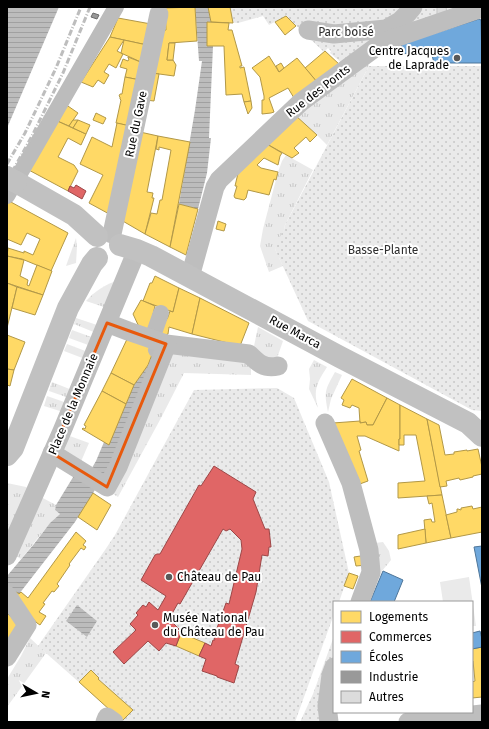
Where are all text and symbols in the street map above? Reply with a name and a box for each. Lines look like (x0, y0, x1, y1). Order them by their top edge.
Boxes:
park label: Parc boisé (318, 25, 374, 39)
place label: Centre Jacques de Laprade (369, 44, 449, 72)
marker: Centre Jacques de Laprade (452, 53, 462, 63)
street label: Rue des Ponts (283, 62, 353, 120)
street label: Rue du Gave (122, 89, 150, 159)
park label: Basse-Plante (348, 243, 418, 257)
street label: Rue Marca (267, 313, 323, 351)
street label: Place de la Monnaie (45, 351, 101, 457)
place label: Château de Pau (177, 570, 261, 584)
marker: Château de Pau (164, 572, 174, 582)
legend (333, 601, 473, 713)
text: Logements (369, 610, 428, 624)
place label: Musée National du Château de Pau (163, 611, 265, 639)
marker: Musée National du Château de Pau (150, 620, 160, 630)
text: Commerces (369, 630, 432, 644)
text: Écoles (369, 649, 404, 664)
text: Industrie (369, 670, 418, 684)
north arrow (16, 673, 56, 713)
text: N (38, 690, 52, 699)
text: Autres (369, 690, 404, 704)

